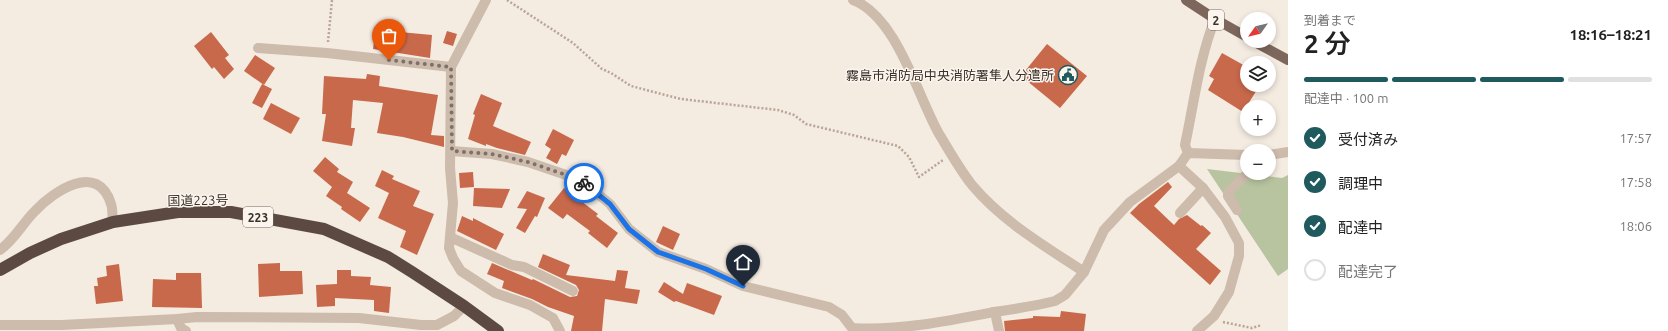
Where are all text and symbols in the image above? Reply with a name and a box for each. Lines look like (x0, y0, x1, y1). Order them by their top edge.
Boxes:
road number: 2 (1208, 10, 1224, 30)
north arrow (1240, 12, 1276, 48)
map controls (1240, 12, 1276, 180)
text: 到着まで (1304, 13, 1356, 27)
pin (372, 19, 406, 60)
icon: bag (378, 25, 400, 47)
text: 18:16–18:21 (1569, 26, 1652, 43)
text: 2 分 (1304, 29, 1351, 58)
button: layers (1240, 56, 1276, 92)
public building icon: 霧島市消防局中央消防署隼人分遣所 (1057, 64, 1079, 86)
place label: 霧島市消防局中央消防署隼人分遣所 (846, 68, 1054, 82)
text: 配達中 · 100 m (1304, 91, 1388, 105)
button: + (1240, 100, 1276, 136)
icon: check (1304, 127, 1326, 149)
text: 受付済み (1338, 131, 1398, 148)
text: 17:57 (1619, 131, 1652, 145)
button: − (1240, 144, 1276, 180)
courier (564, 163, 604, 203)
icon: check (1304, 171, 1326, 193)
icon: bike (573, 172, 595, 194)
text: 調理中 (1338, 175, 1383, 192)
text: 17:58 (1619, 175, 1652, 189)
street label: 国道223号 (167, 192, 229, 208)
road number: 223 (243, 207, 273, 227)
icon: check (1304, 215, 1326, 237)
text: 配達中 (1338, 219, 1383, 236)
text: 18:06 (1619, 219, 1652, 233)
pin (726, 245, 760, 286)
icon: home (732, 251, 754, 273)
text: 配達完了 (1338, 263, 1398, 280)

